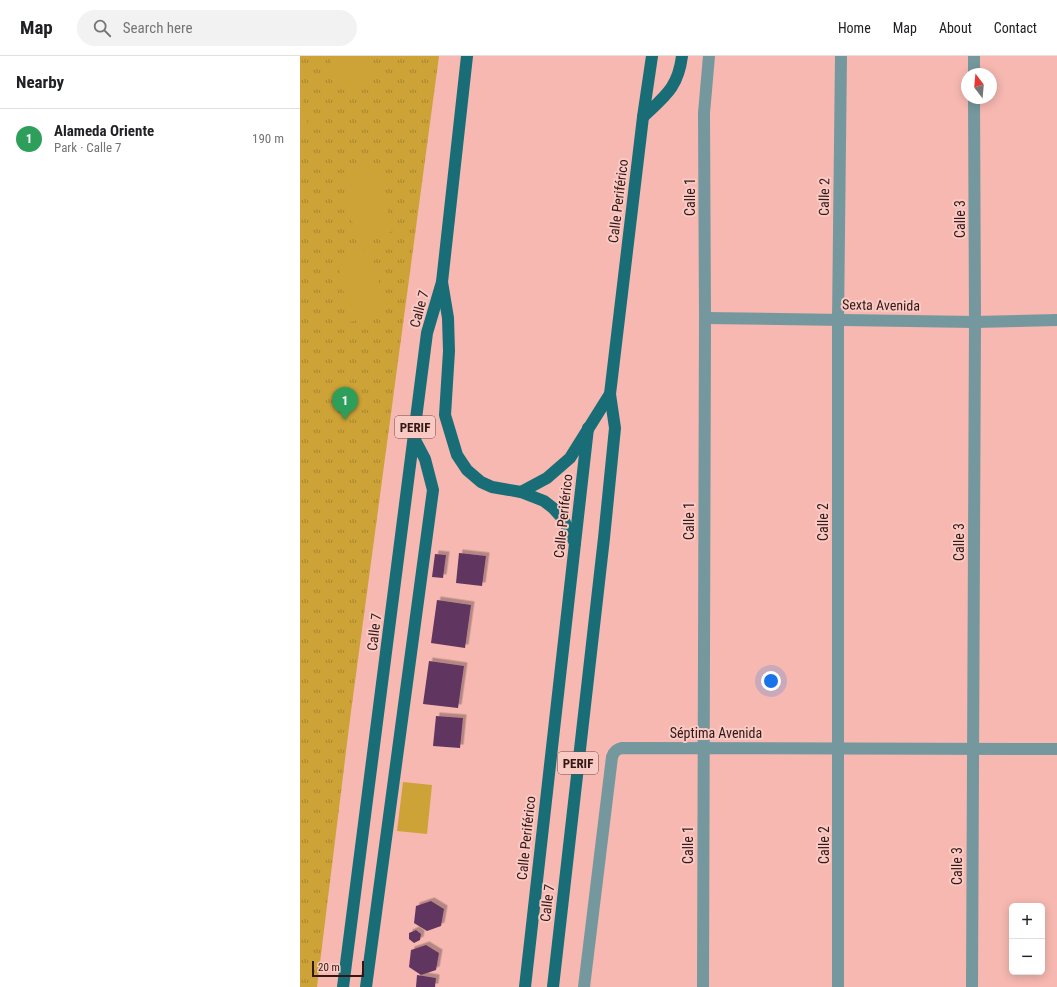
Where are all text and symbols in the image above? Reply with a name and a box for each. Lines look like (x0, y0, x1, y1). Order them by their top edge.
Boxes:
search box (77, 10, 357, 46)
text: Map (20, 16, 53, 39)
icon: search (91, 17, 113, 39)
text: Search here (123, 19, 193, 37)
text: Home (838, 20, 871, 36)
text: Map (893, 20, 917, 36)
text: About (939, 20, 972, 36)
text: Contact (994, 20, 1037, 36)
north arrow (961, 68, 997, 104)
text: Nearby (16, 72, 64, 92)
text: Alameda Oriente (54, 122, 154, 140)
text: 1 (26, 131, 32, 146)
text: 190 m (252, 131, 284, 146)
text: Park · Calle 7 (54, 140, 121, 155)
street label: Calle Periférico (605, 158, 631, 244)
street label: Calle 1 (682, 178, 698, 216)
street label: Calle 2 (816, 178, 832, 216)
street label: Calle 3 (952, 200, 968, 238)
street label: Calle 7 (406, 289, 432, 329)
street label: Sexta Avenida (842, 296, 920, 314)
pin: 1 (332, 387, 358, 420)
road number: PERIF (395, 416, 435, 438)
street label: Calle Periférico (551, 473, 575, 559)
street label: Calle 1 (681, 502, 697, 540)
street label: Calle 2 (815, 503, 831, 541)
street label: Calle 3 (951, 523, 967, 561)
street label: Calle 7 (364, 612, 384, 652)
your location (761, 671, 781, 691)
street label: Séptima Avenida (670, 725, 762, 741)
road number: PERIF (558, 752, 598, 774)
street label: Calle Periférico (514, 795, 538, 881)
street label: Calle 1 (680, 826, 696, 864)
street label: Calle 2 (816, 826, 832, 864)
street label: Calle 3 (949, 847, 965, 885)
street label: Calle 7 (537, 883, 557, 923)
map controls (1009, 903, 1045, 975)
button: + (1009, 903, 1045, 939)
button: − (1009, 939, 1045, 975)
scale bar (312, 959, 364, 978)
text: 20 m (318, 961, 340, 974)

